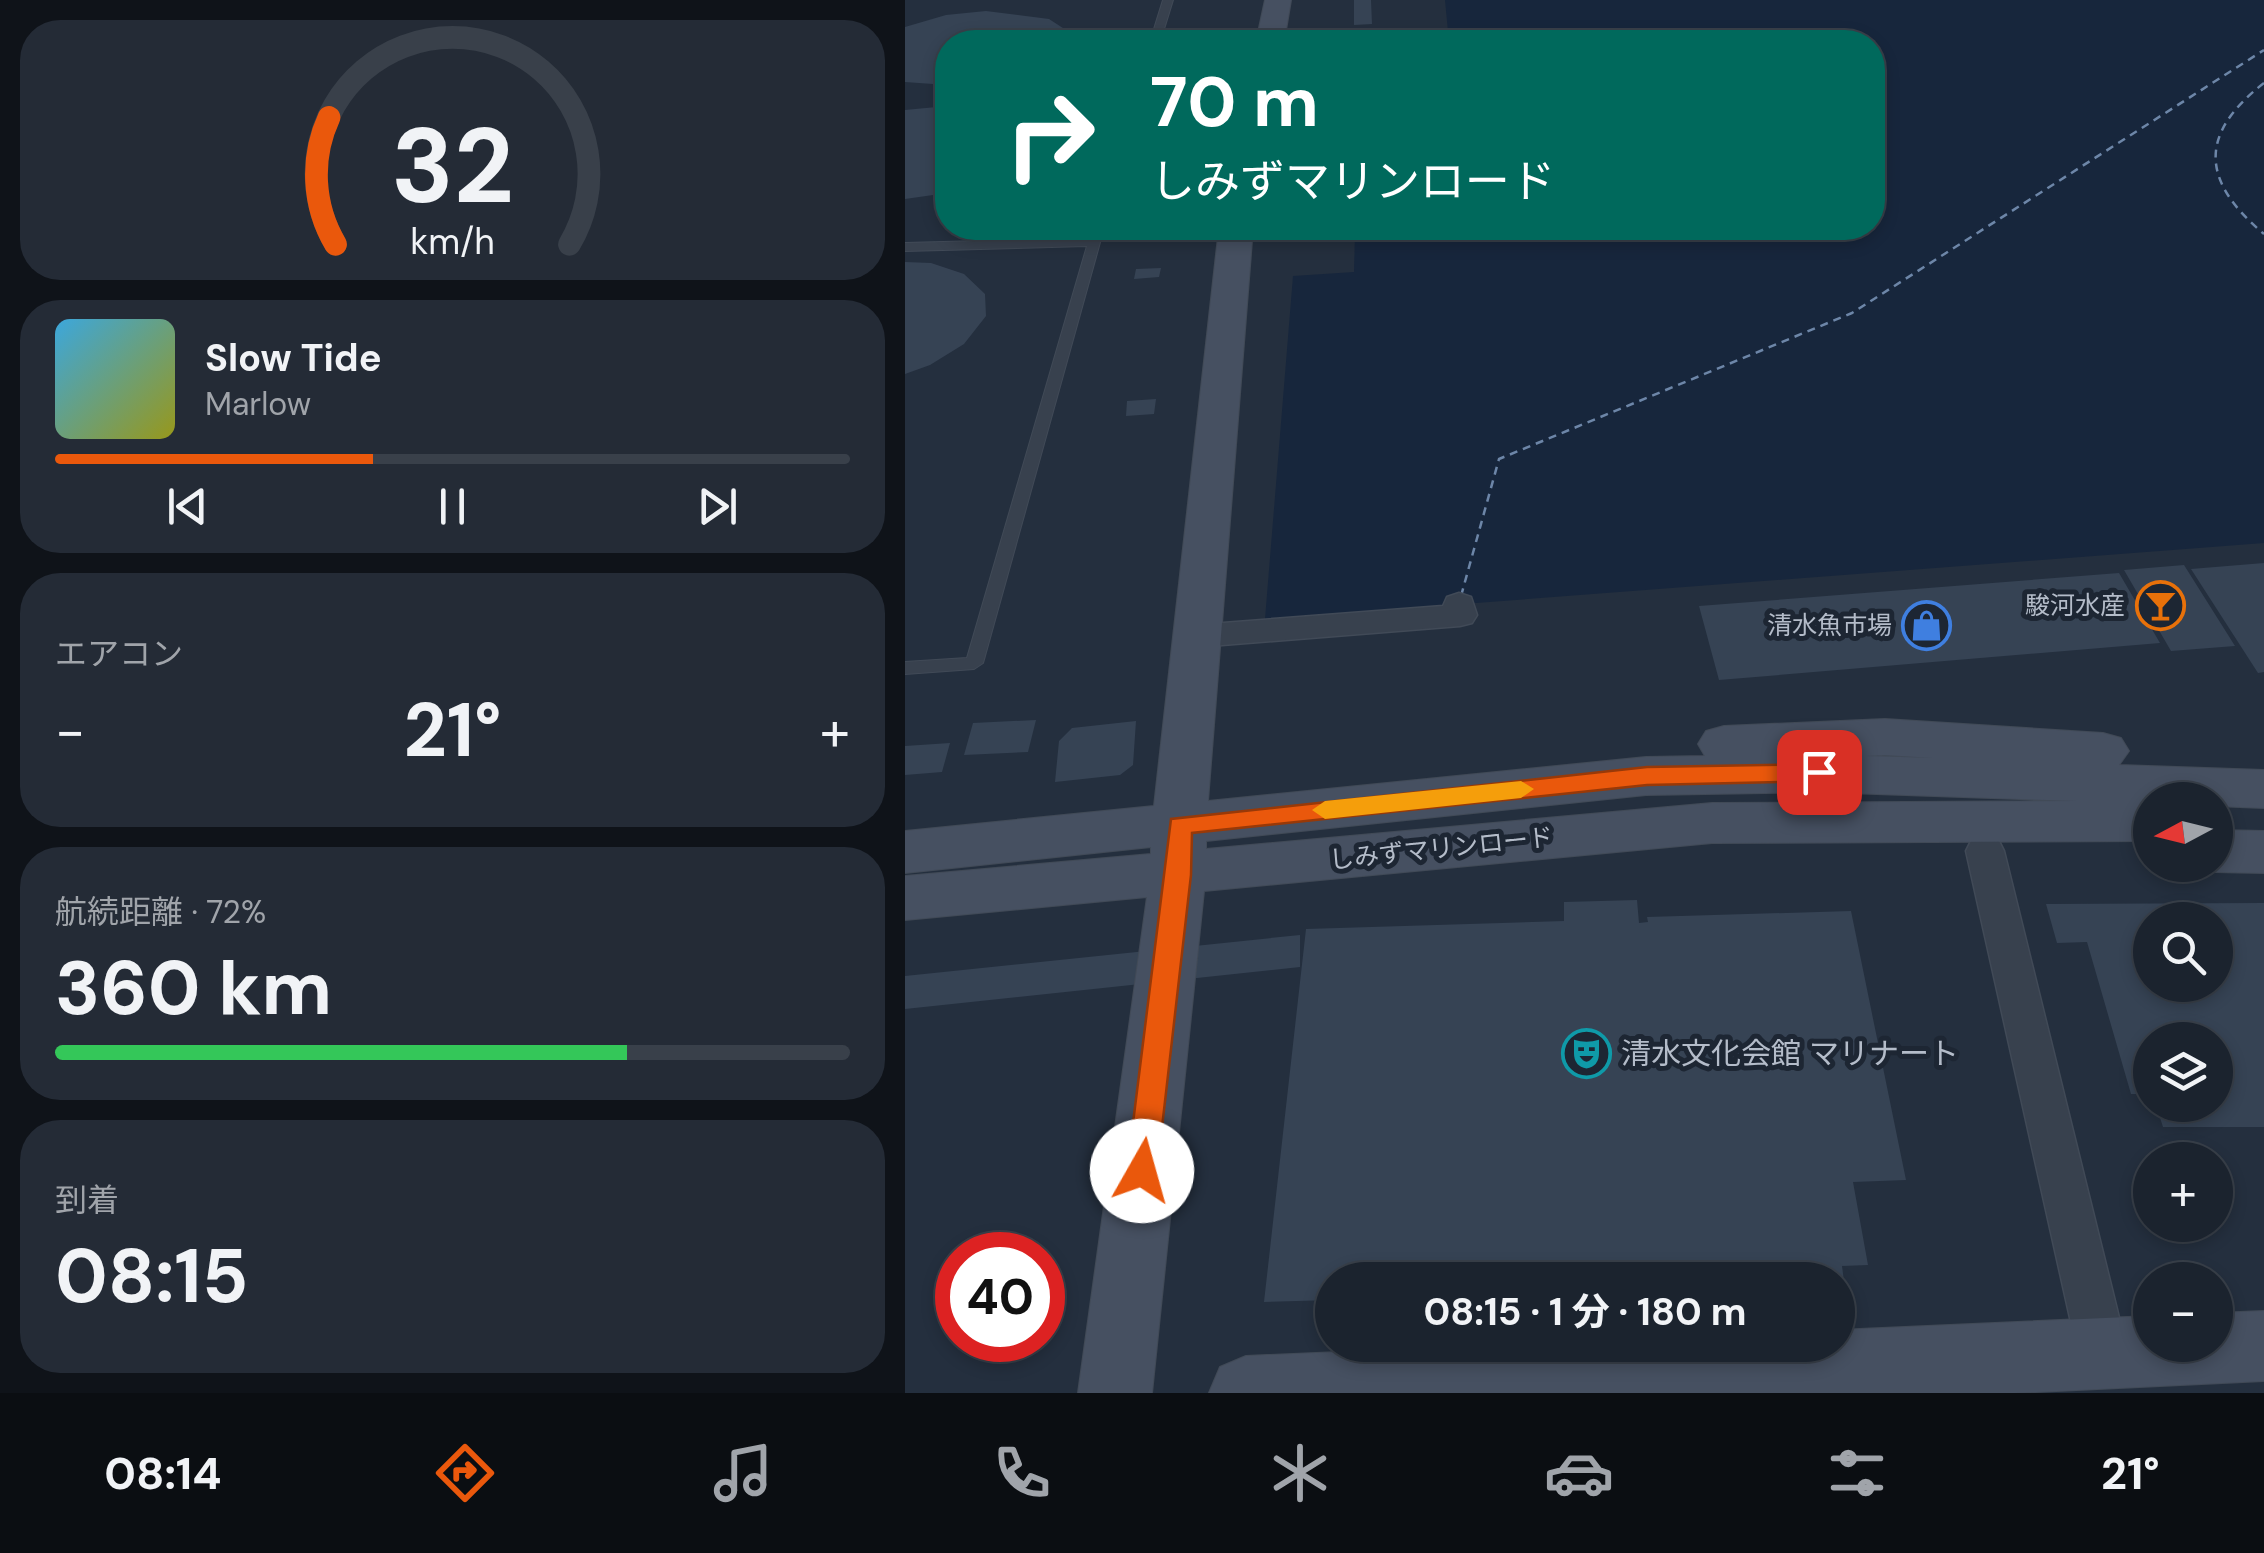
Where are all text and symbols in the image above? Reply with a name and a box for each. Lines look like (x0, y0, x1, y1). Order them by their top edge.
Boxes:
text: 70 m (1150, 57, 1319, 148)
icon: right (985, 70, 1115, 200)
text: 32 (391, 99, 514, 234)
text: しみずマリンロード (1150, 152, 1555, 211)
text: km/h (410, 219, 495, 265)
text: Slow Tide (205, 333, 382, 383)
text: Marlow (205, 383, 311, 425)
icon: previous (160, 479, 215, 534)
icon: pause (425, 479, 480, 534)
icon: next (690, 479, 745, 534)
bar icon: 駿河水産 (2134, 579, 2186, 631)
place label: 駿河水産 (2025, 589, 2125, 622)
shop icon: 清水魚市場 (1901, 599, 1953, 651)
place label: 清水魚市場 (1767, 609, 1892, 642)
text: エアコン (55, 633, 183, 675)
text: 21° (404, 682, 501, 779)
text: − (55, 695, 85, 767)
text: + (820, 695, 850, 767)
pin (1777, 730, 1862, 815)
icon: arrive (1792, 745, 1847, 800)
north arrow (2133, 782, 2233, 882)
map controls (2133, 782, 2233, 1362)
street label: しみずマリンロード (1327, 820, 1555, 877)
text: 航続距離 · 72% (55, 891, 266, 933)
button: search (2133, 902, 2233, 1002)
text: 360 km (55, 940, 332, 1037)
button: layers (2133, 1022, 2233, 1122)
theatre icon: 清水文化会館 マリナート (1560, 1028, 1612, 1080)
place label: 清水文化会館 マリナート (1621, 1034, 1959, 1073)
position arrow (1090, 1119, 1194, 1223)
button: + (2133, 1142, 2233, 1242)
text: 到着 (55, 1179, 119, 1221)
text: 08:15 (55, 1228, 248, 1325)
speed limit sign: 40 (935, 1232, 1065, 1362)
button: − (2133, 1262, 2233, 1362)
text: 08:15 · 1 分 · 180 m (1424, 1287, 1746, 1337)
icon: directions (430, 1438, 500, 1508)
icon: music (708, 1438, 778, 1508)
icon: phone (987, 1438, 1057, 1508)
icon: climate (1265, 1438, 1335, 1508)
icon: car (1544, 1438, 1614, 1508)
icon: filters (1822, 1438, 1892, 1508)
text: 08:14 (104, 1444, 221, 1503)
text: 21° (2101, 1444, 2160, 1503)

